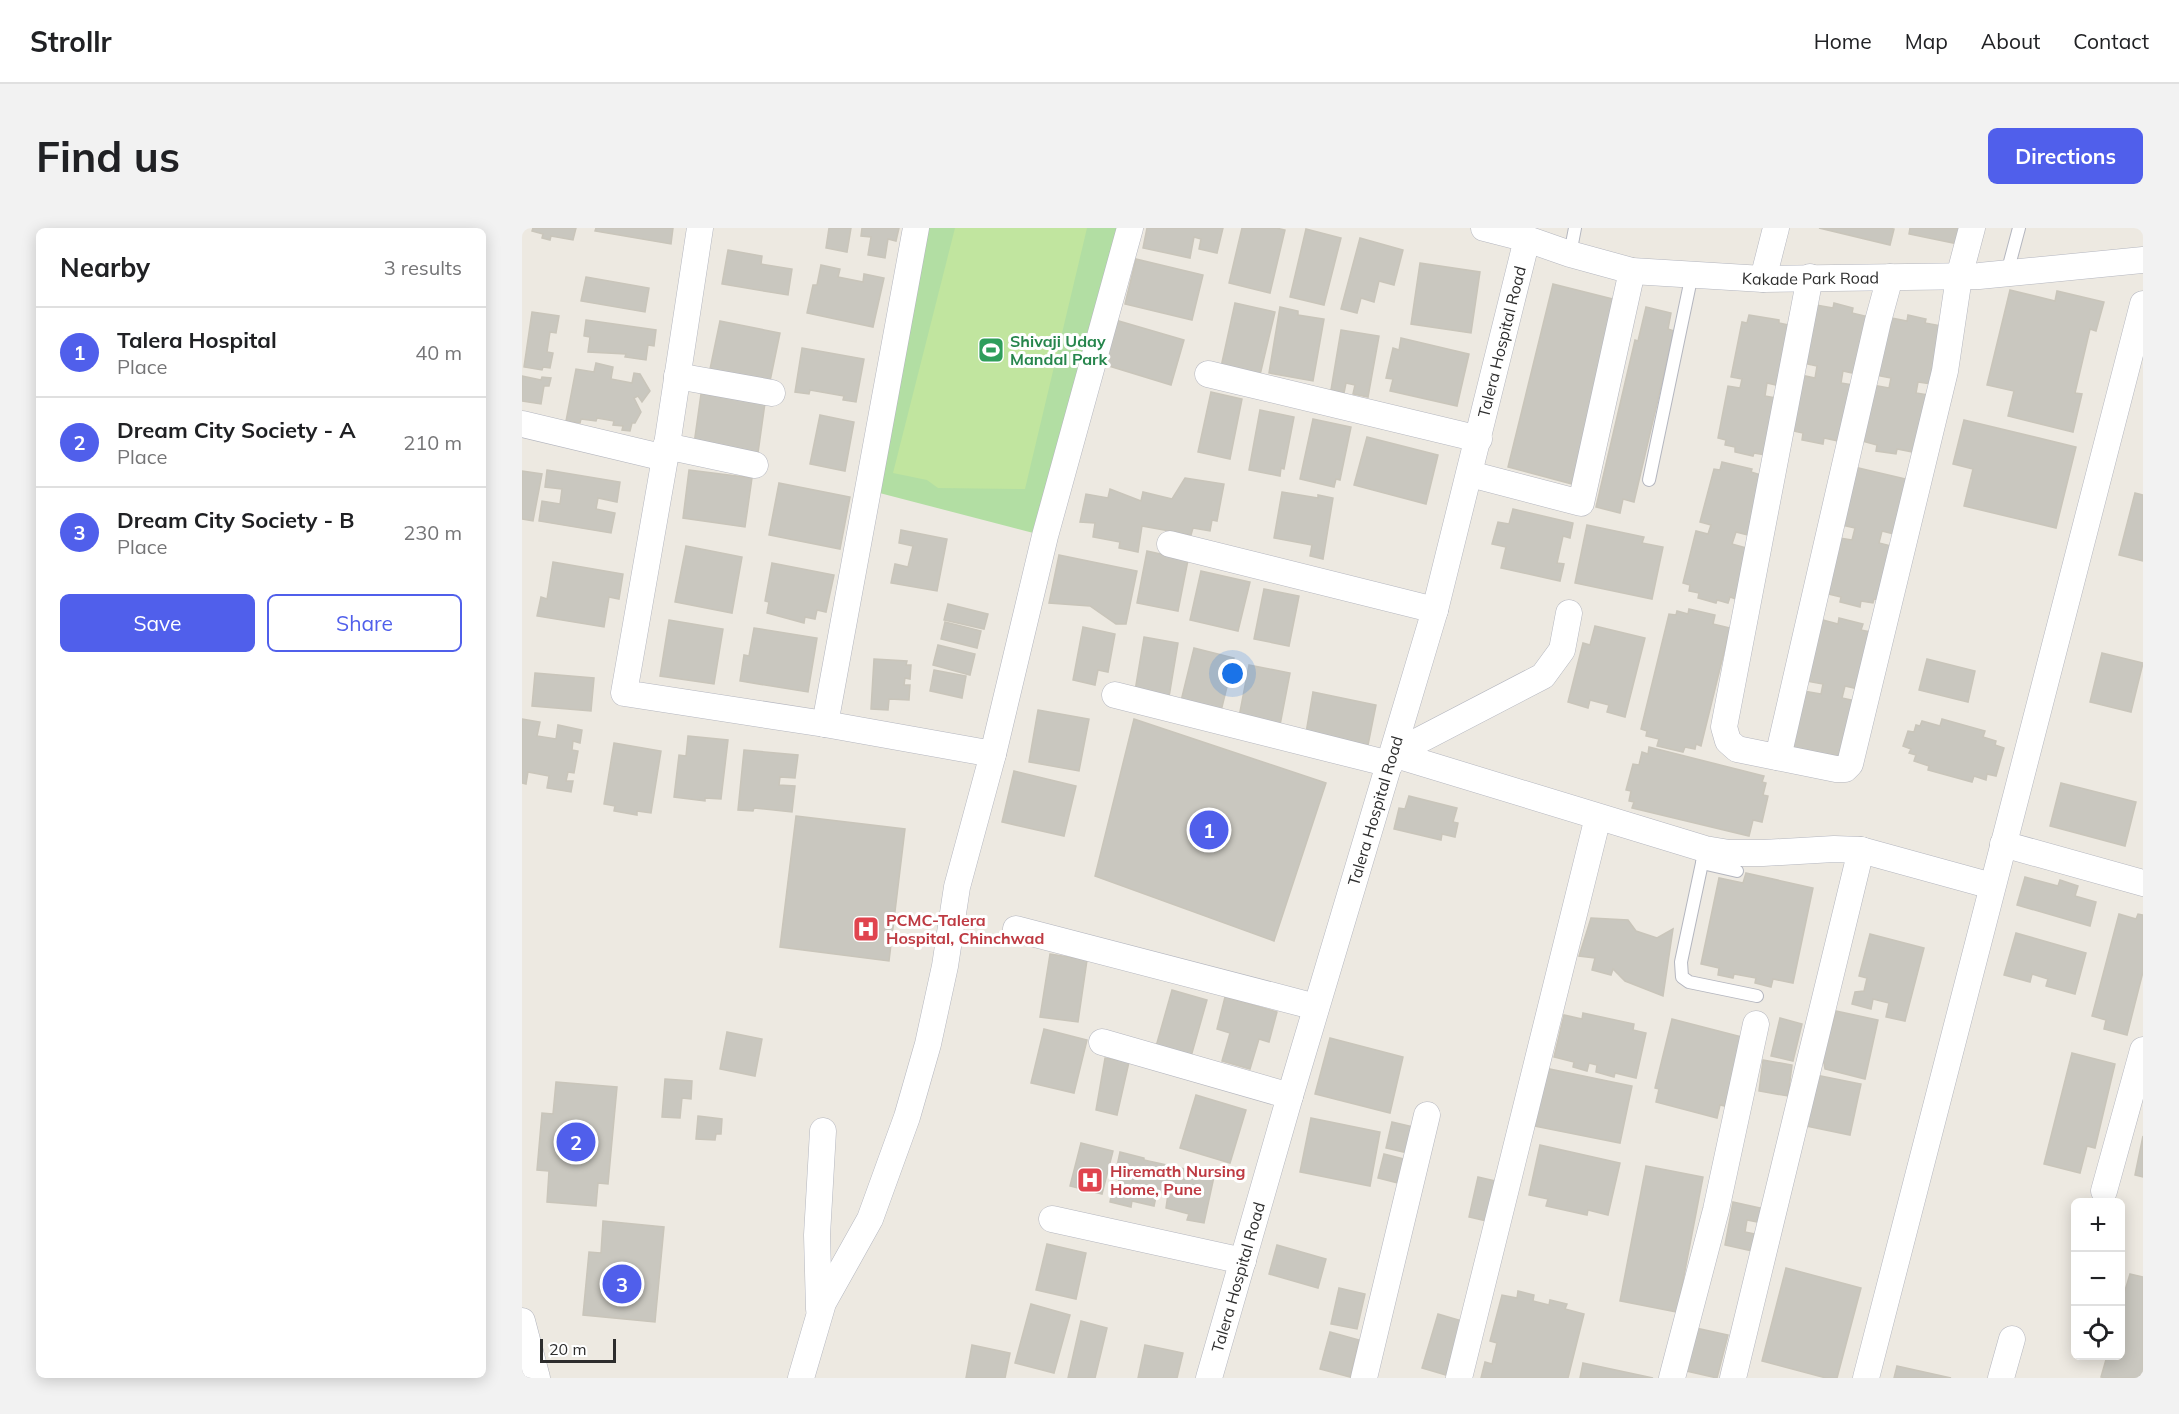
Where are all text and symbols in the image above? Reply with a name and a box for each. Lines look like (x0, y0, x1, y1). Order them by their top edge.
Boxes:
text: Strollr (30, 24, 112, 59)
text: Home (1814, 28, 1872, 54)
text: Map (1905, 28, 1948, 54)
text: About (1981, 28, 2040, 54)
text: Contact (2073, 28, 2149, 54)
button: Directions (1988, 128, 2143, 184)
text: Find us (36, 130, 180, 183)
text: Nearby (60, 251, 150, 284)
text: 3 results (384, 255, 462, 280)
street label: Talera Hospital Road (1473, 264, 1530, 420)
street label: Kakade Park Road (1741, 267, 1879, 289)
text: Talera Hospital (117, 326, 277, 354)
place label: Shivaji Uday Mandal Park (1010, 331, 1108, 369)
sports icon: Shivaji Uday Mandal Park (976, 335, 1006, 365)
text: 1 (74, 340, 86, 365)
text: 40 m (415, 340, 462, 365)
text: Place (117, 354, 167, 379)
text: Dream City Society - A (117, 416, 356, 444)
text: 2 (74, 430, 86, 455)
text: 210 m (403, 430, 462, 455)
text: Place (117, 444, 167, 469)
text: Dream City Society - B (117, 506, 354, 534)
text: 3 (74, 520, 86, 545)
text: 230 m (403, 520, 462, 545)
text: Place (117, 534, 167, 559)
button: Save (60, 594, 255, 652)
button: Share (267, 594, 462, 652)
your location (1218, 659, 1247, 688)
street label: Talera Hospital Road (1343, 734, 1407, 888)
pin: 1 (1190, 808, 1228, 852)
place label: PCMC-Talera Hospital, Chinchwad (886, 910, 1044, 948)
hospital icon: PCMC-Talera Hospital, Chinchwad (851, 914, 881, 944)
pin: 2 (556, 1120, 596, 1164)
place label: Hiremath Nursing Home, Pune (1110, 1161, 1246, 1199)
hospital icon: Hiremath Nursing Home, Pune (1075, 1165, 1105, 1195)
map controls (2071, 1198, 2125, 1360)
button: + (2071, 1198, 2125, 1252)
street label: Talera Hospital Road (1207, 1200, 1269, 1355)
button: − (2071, 1252, 2125, 1306)
pin: 3 (602, 1262, 642, 1306)
button: locate (2071, 1306, 2125, 1360)
scale bar (540, 1336, 616, 1364)
text: 20 m (549, 1339, 586, 1359)

